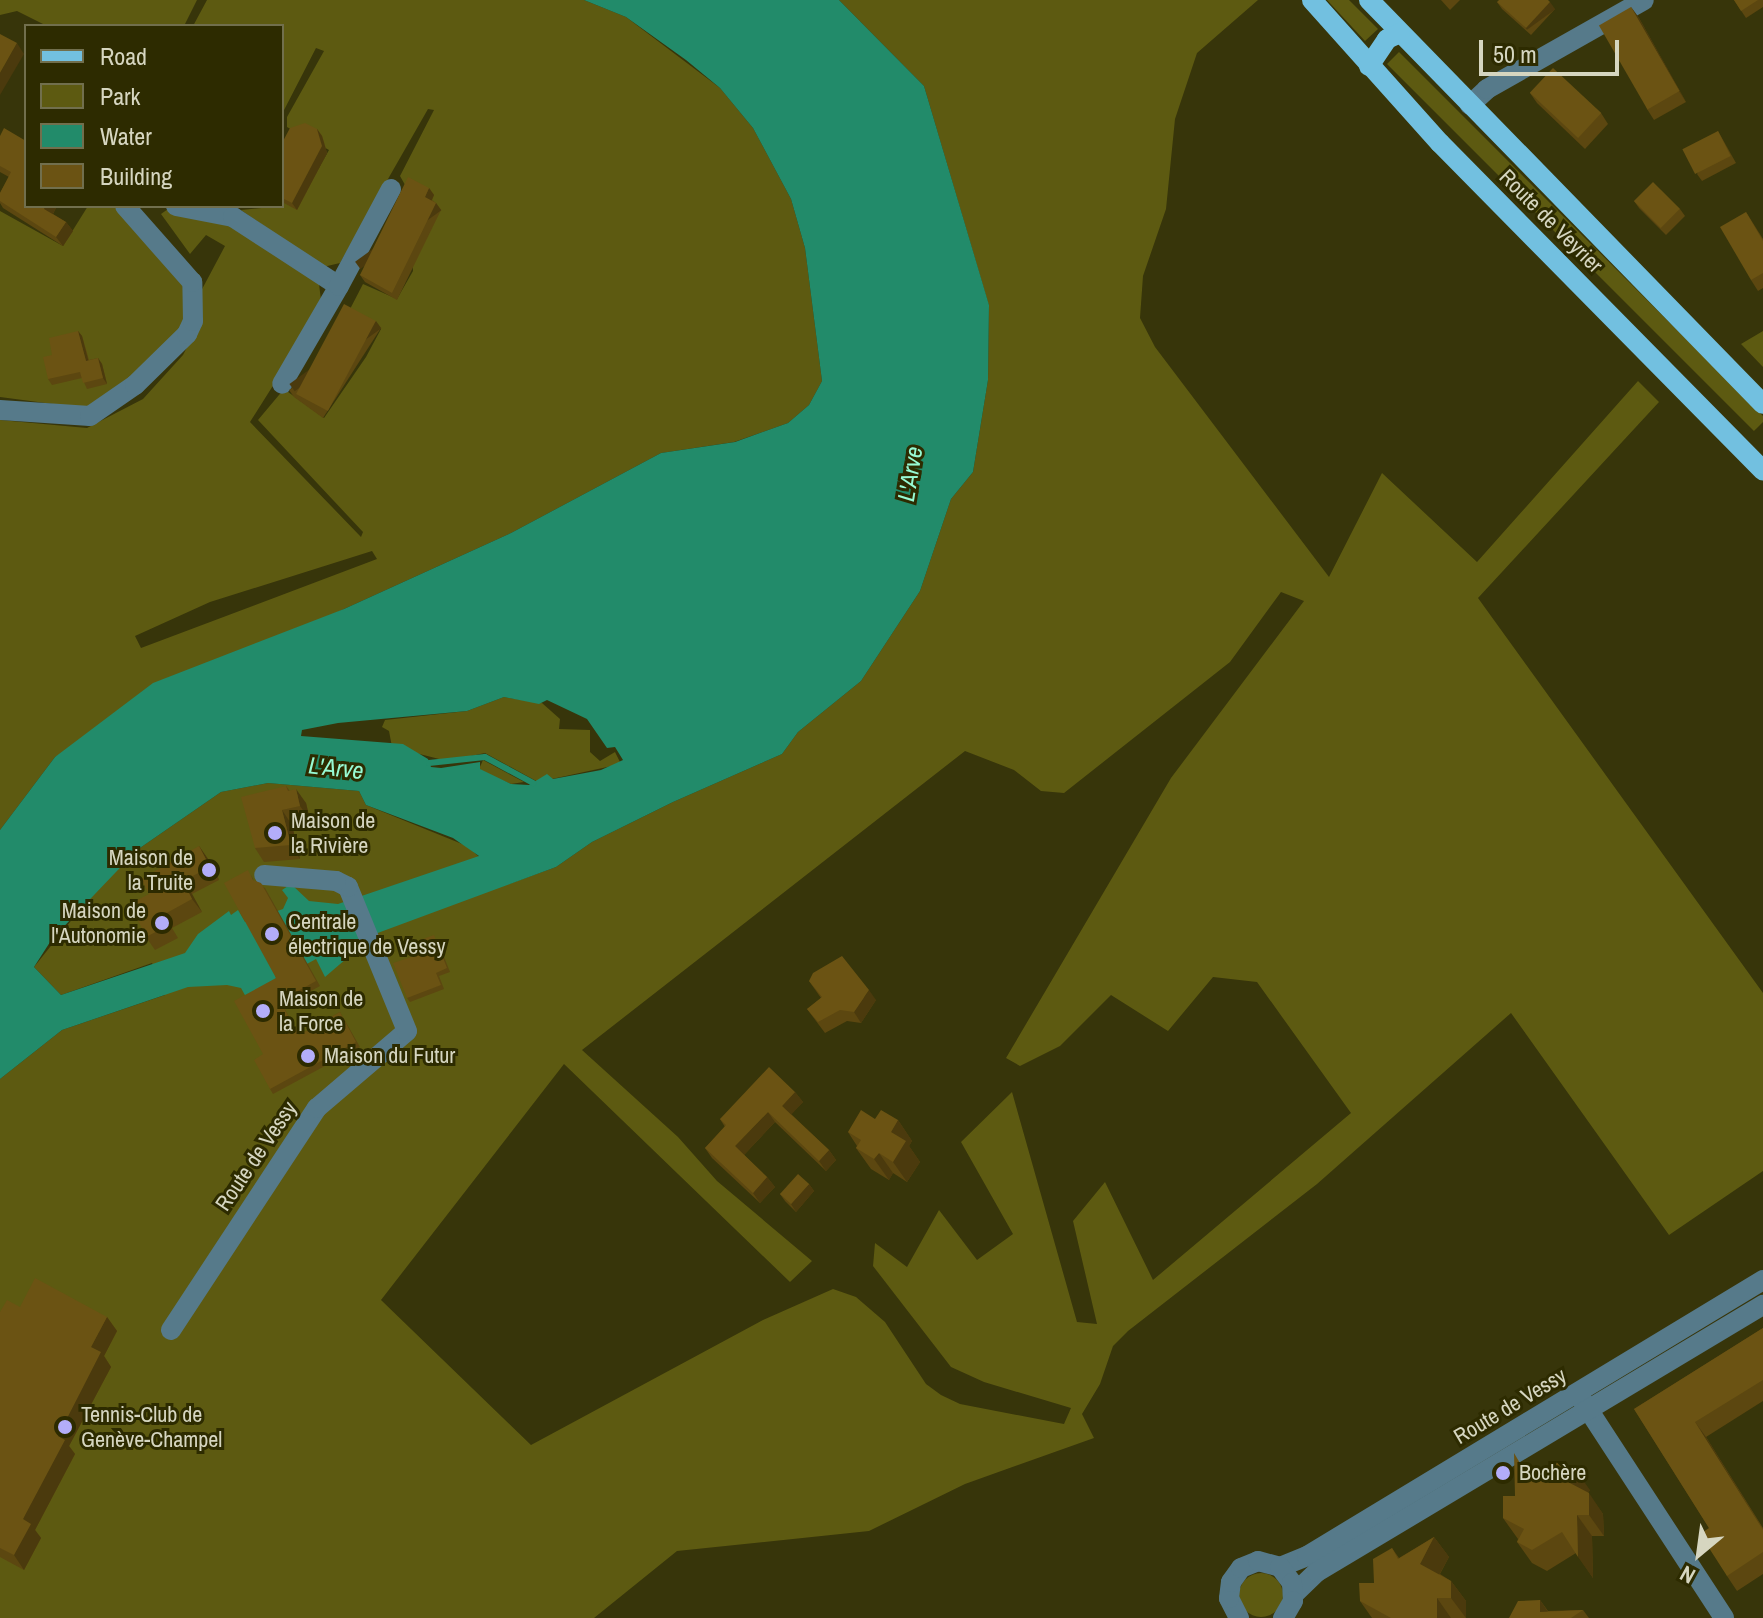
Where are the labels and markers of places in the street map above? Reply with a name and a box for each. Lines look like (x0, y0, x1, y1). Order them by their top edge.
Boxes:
place label: Maison de la Rivière (291, 807, 375, 858)
marker: Maison de la Rivière (266, 824, 284, 842)
place label: Maison de la Truite (109, 844, 193, 896)
marker: Maison de la Truite (200, 861, 218, 879)
place label: Maison de l'Autonomie (51, 897, 146, 948)
place label: Centrale électrique de Vessy (288, 908, 445, 960)
marker: Maison de l'Autonomie (153, 914, 171, 932)
marker: Centrale électrique de Vessy (263, 925, 281, 943)
place label: Maison de la Force (279, 985, 363, 1036)
marker: Maison de la Force (254, 1002, 272, 1020)
place label: Maison du Futur (324, 1043, 455, 1069)
marker: Maison du Futur (299, 1047, 317, 1065)
place label: Tennis-Club de Genève-Champel (81, 1401, 222, 1452)
marker: Tennis-Club de Genève-Champel (56, 1418, 74, 1436)
place label: Bochère (1519, 1460, 1586, 1486)
marker: Bochère (1494, 1464, 1512, 1482)

